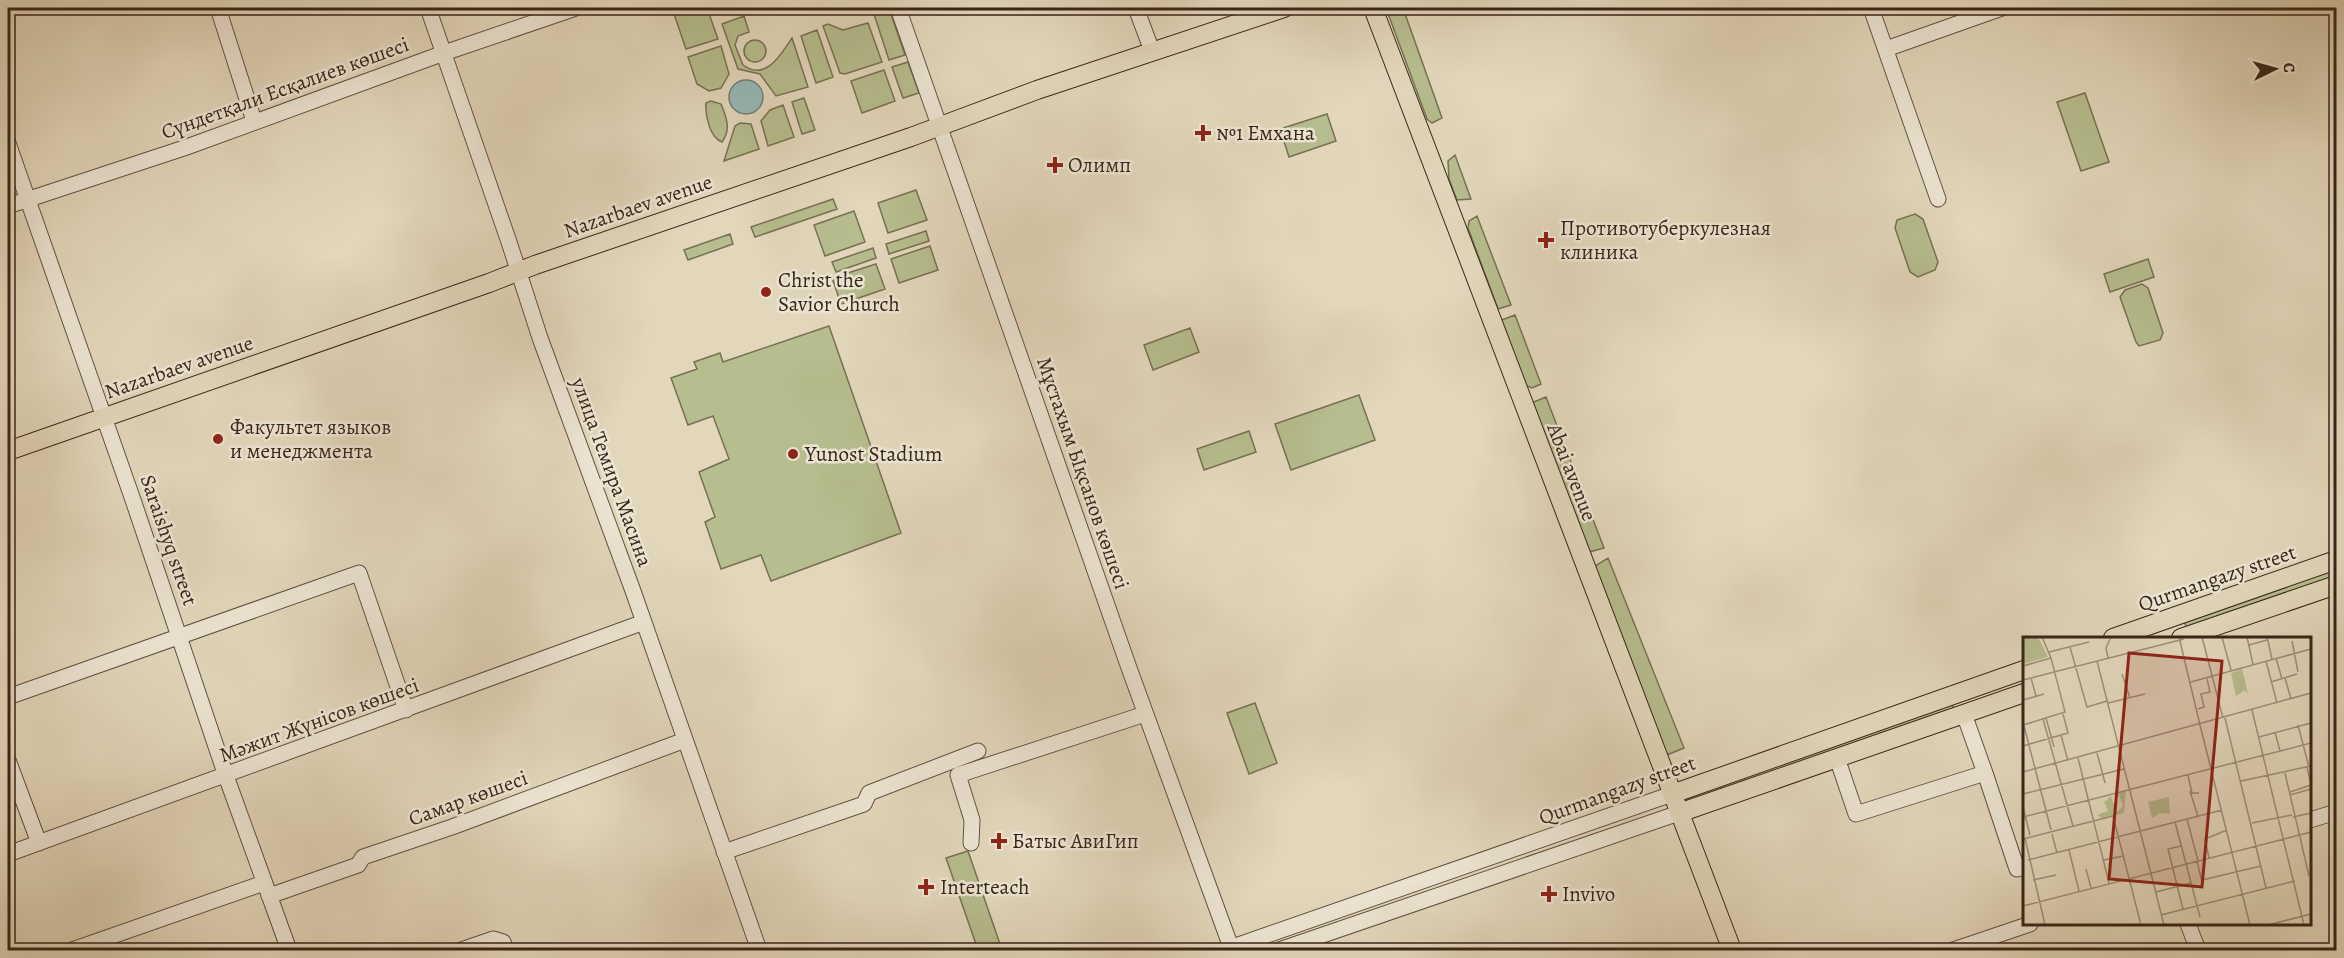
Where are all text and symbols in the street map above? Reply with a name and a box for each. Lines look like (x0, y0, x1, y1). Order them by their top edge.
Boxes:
street label: Сүндетқали Есқалиев көшесі (157, 30, 413, 146)
north arrow (2245, 39, 2305, 99)
text: С (2278, 62, 2300, 74)
place label: №1 Емхана (1216, 119, 1315, 147)
marker: №1 Емхана (1194, 124, 1212, 142)
place label: Олимп (1068, 151, 1131, 179)
marker: Олимп (1046, 156, 1064, 174)
street label: Nazarbaev avenue (560, 167, 716, 245)
place label: Противотуберкулезная клиника (1560, 214, 1771, 266)
marker: Противотуберкулезная клиника (1537, 231, 1555, 249)
place label: Christ the Savior Church (778, 266, 900, 318)
marker: Christ the Savior Church (759, 285, 773, 299)
street label: Nazarbaev avenue (101, 328, 257, 406)
street label: Мұстахым Ықсанов көшесі (1030, 353, 1136, 593)
street label: улица Темира Масина (564, 373, 659, 571)
place label: Факультет языков и менеджмента (230, 413, 391, 465)
street label: Abai avenue (1540, 418, 1603, 525)
marker: Факультет языков и менеджмента (211, 432, 225, 446)
place label: Yunost Stadium (804, 440, 942, 468)
marker: Yunost Stadium (786, 447, 800, 461)
street label: Saraishyq street (134, 471, 204, 609)
street label: Qurmangazy street (2134, 538, 2300, 618)
inset map (2023, 637, 2311, 925)
street label: Мәжит Жүнісов көшесі (215, 671, 423, 769)
street label: Qurmangazy street (1535, 749, 1699, 831)
street label: Самар көшесі (405, 763, 531, 832)
place label: Батыс АвиГип (1012, 827, 1139, 855)
marker: Батыс АвиГип (990, 832, 1008, 850)
place label: Interteach (940, 873, 1030, 901)
marker: Interteach (917, 878, 935, 896)
place label: Invivo (1562, 880, 1615, 908)
marker: Invivo (1540, 885, 1558, 903)

